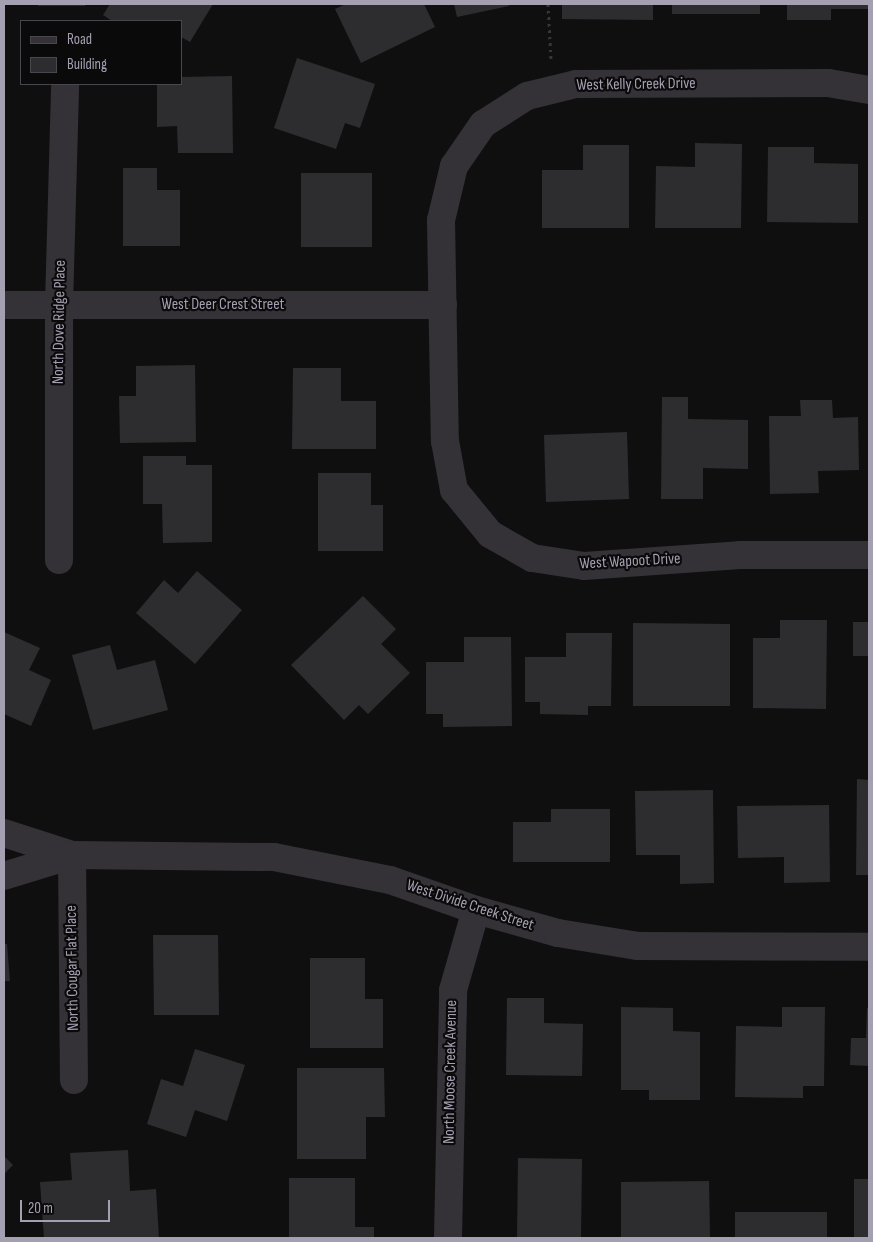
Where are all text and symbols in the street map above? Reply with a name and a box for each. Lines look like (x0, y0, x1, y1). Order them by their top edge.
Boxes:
legend (20, 20, 182, 85)
text: Road (67, 30, 92, 49)
text: Building (67, 55, 107, 74)
street label: West Kelly Creek Drive (576, 74, 696, 96)
street label: North Dove Ridge Place (49, 260, 71, 384)
street label: West Deer Crest Street (161, 295, 285, 315)
street label: West Wapoot Drive (579, 550, 681, 574)
street label: West Divide Creek Street (404, 876, 536, 936)
street label: North Cougar Flat Place (62, 905, 84, 1031)
street label: North Moose Creek Avenue (440, 1000, 462, 1144)
scale bar (22, 1190, 112, 1222)
text: 20 m (28, 1199, 53, 1218)

